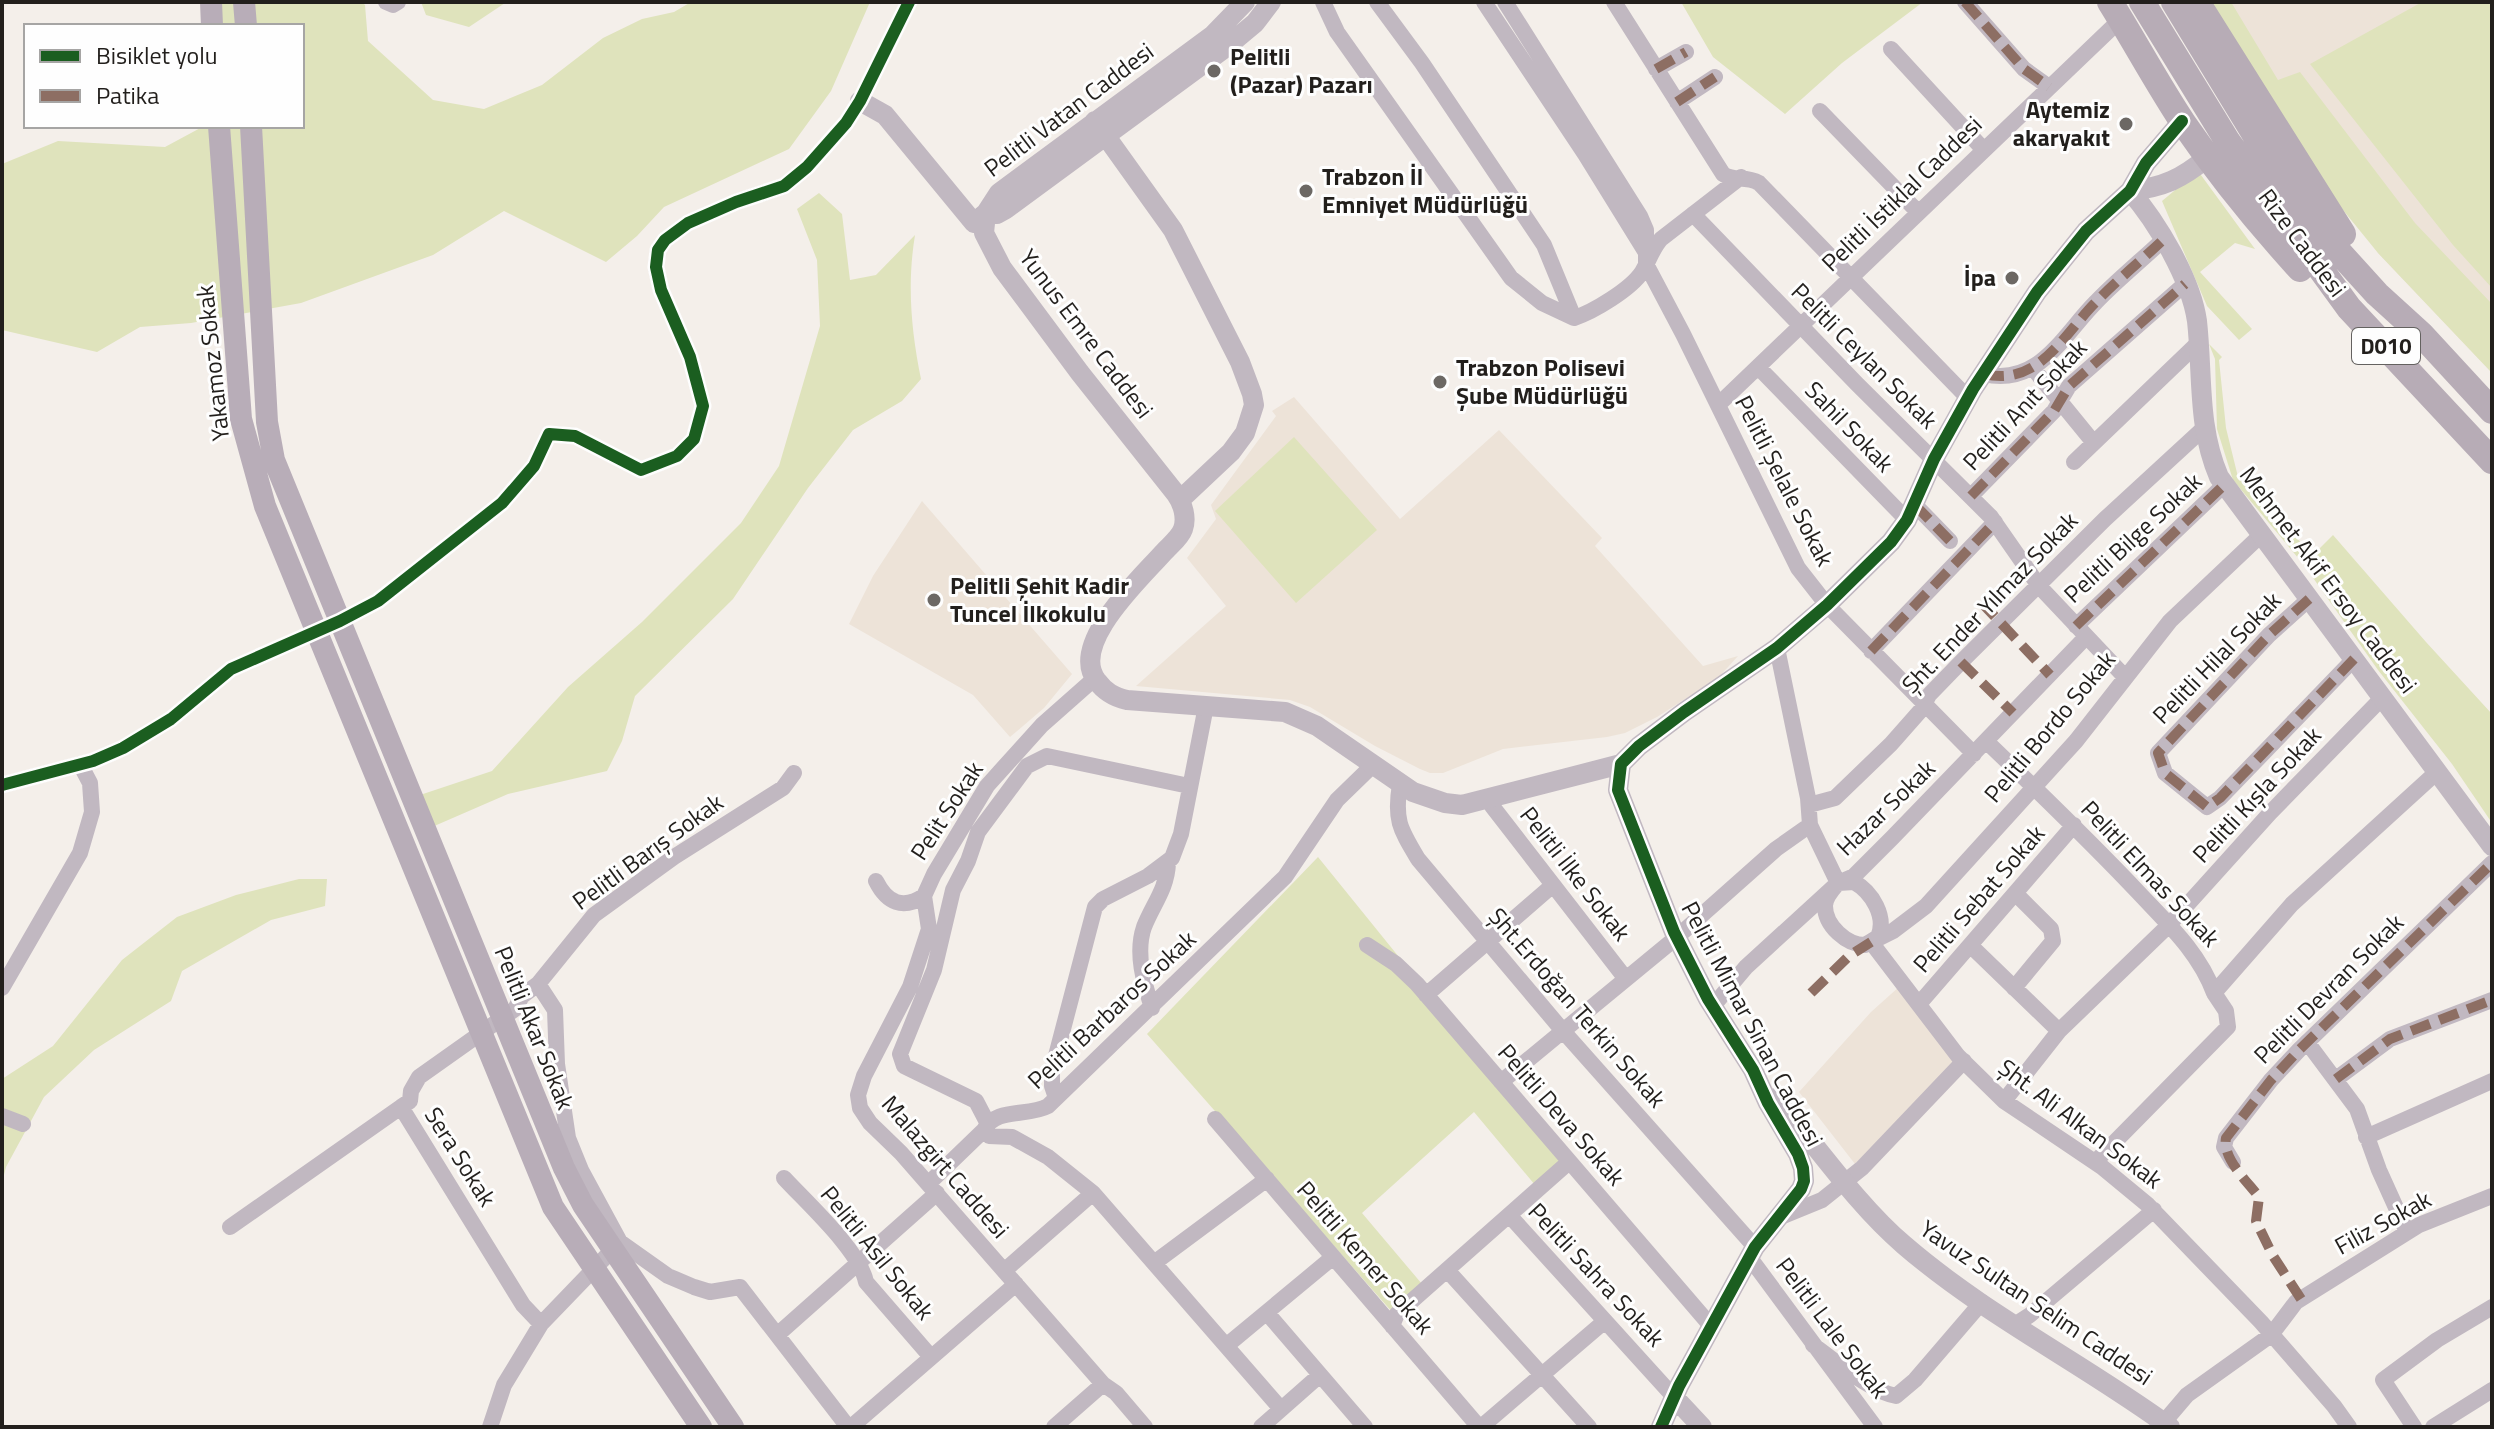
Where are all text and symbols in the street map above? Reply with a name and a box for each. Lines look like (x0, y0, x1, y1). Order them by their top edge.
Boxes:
legend (24, 24, 304, 128)
street label: Pelitli Vatan Caddesi (976, 33, 1161, 185)
text: Bisiklet yolu (96, 37, 218, 73)
place label: Pelitli (Pazar) Pazarı (1230, 38, 1373, 102)
marker: Pelitli (Pazar) Pazarı (1205, 62, 1223, 80)
text: Patika (96, 77, 159, 113)
place label: Aytemiz akaryakıt (2013, 91, 2110, 155)
street label: Pelitli İstiklal Caddesi (1813, 107, 1990, 280)
marker: Aytemiz akaryakıt (2117, 115, 2135, 133)
place label: Trabzon İl Emniyet Müdürlüğü (1322, 158, 1528, 222)
street label: Rize Caddesi (2250, 181, 2355, 304)
marker: Trabzon İl Emniyet Müdürlüğü (1297, 182, 1315, 200)
street label: Yunus Emre Caddesi (1011, 241, 1163, 426)
place label: İpa (1964, 259, 1996, 295)
marker: İpa (2003, 269, 2021, 287)
street label: Pelitli Ceylan Sokak (1783, 274, 1946, 437)
street label: Yakamoz Sokak (186, 283, 238, 443)
road number: D010 (2352, 328, 2420, 364)
street label: Pelitli Anıt Sokak (1954, 330, 2095, 478)
place label: Trabzon Polisevi Şube Müdürlüğü (1456, 349, 1628, 413)
marker: Trabzon Polisevi Şube Müdürlüğü (1431, 373, 1449, 391)
street label: Sahil Sokak (1797, 373, 1903, 480)
street label: Pelitli Şelale Sokak (1726, 389, 1844, 573)
street label: Mehmet Akif Ersoy Caddesi (2231, 458, 2426, 701)
street label: Pelitli Bilge Sokak (2055, 463, 2210, 611)
street label: Şht. Ender Yılmaz Sokak (1893, 503, 2086, 701)
place label: Pelitli Şehit Kadir Tuncel İlkokulu (950, 567, 1129, 631)
street label: Pelitli Hilal Sokak (2144, 583, 2289, 732)
marker: Pelitli Şehit Kadir Tuncel İlkokulu (925, 591, 943, 609)
street label: Pelitli Bordo Sokak (1975, 642, 2124, 810)
street label: Pelitli Kışla Sokak (2183, 718, 2329, 871)
street label: Hazar Sokak (1828, 750, 1943, 864)
street label: Pelit Sokak (901, 754, 992, 867)
street label: Pelitli Barış Sokak (564, 784, 731, 918)
street label: Pelitli Elmas Sokak (2073, 792, 2229, 955)
street label: Pelitli İlke Sokak (1512, 798, 1640, 949)
street label: Pelitli Sebat Sokak (1904, 816, 2053, 980)
street label: Pelitli Mimar Sinan Caddesi (1673, 895, 1833, 1153)
street label: Şht.Erdoğan Terkin Sokak (1481, 899, 1675, 1116)
street label: Pelitli Devran Sokak (2245, 905, 2412, 1072)
street label: Pelitli Barbaros Sokak (1019, 921, 1204, 1097)
street label: Pelitli Akar Sokak (486, 940, 584, 1115)
street label: Pelitli Deva Sokak (1490, 1035, 1634, 1194)
street label: Şht. Ali Alkan Sokak (1991, 1049, 2171, 1197)
street label: Malazgirt Caddesi (873, 1087, 1018, 1246)
street label: Sera Sokak (416, 1100, 506, 1214)
street label: Pelitli Kemer Sokak (1289, 1173, 1443, 1342)
street label: Pelitli Asil Sokak (812, 1177, 944, 1328)
street label: Filiz Sokak (2328, 1181, 2438, 1263)
street label: Pelitli Sahra Sokak (1520, 1194, 1674, 1355)
street label: Yavuz Sultan Selim Caddesi (1913, 1211, 2160, 1394)
street label: Pelitli Lale Sokak (1768, 1249, 1898, 1406)

